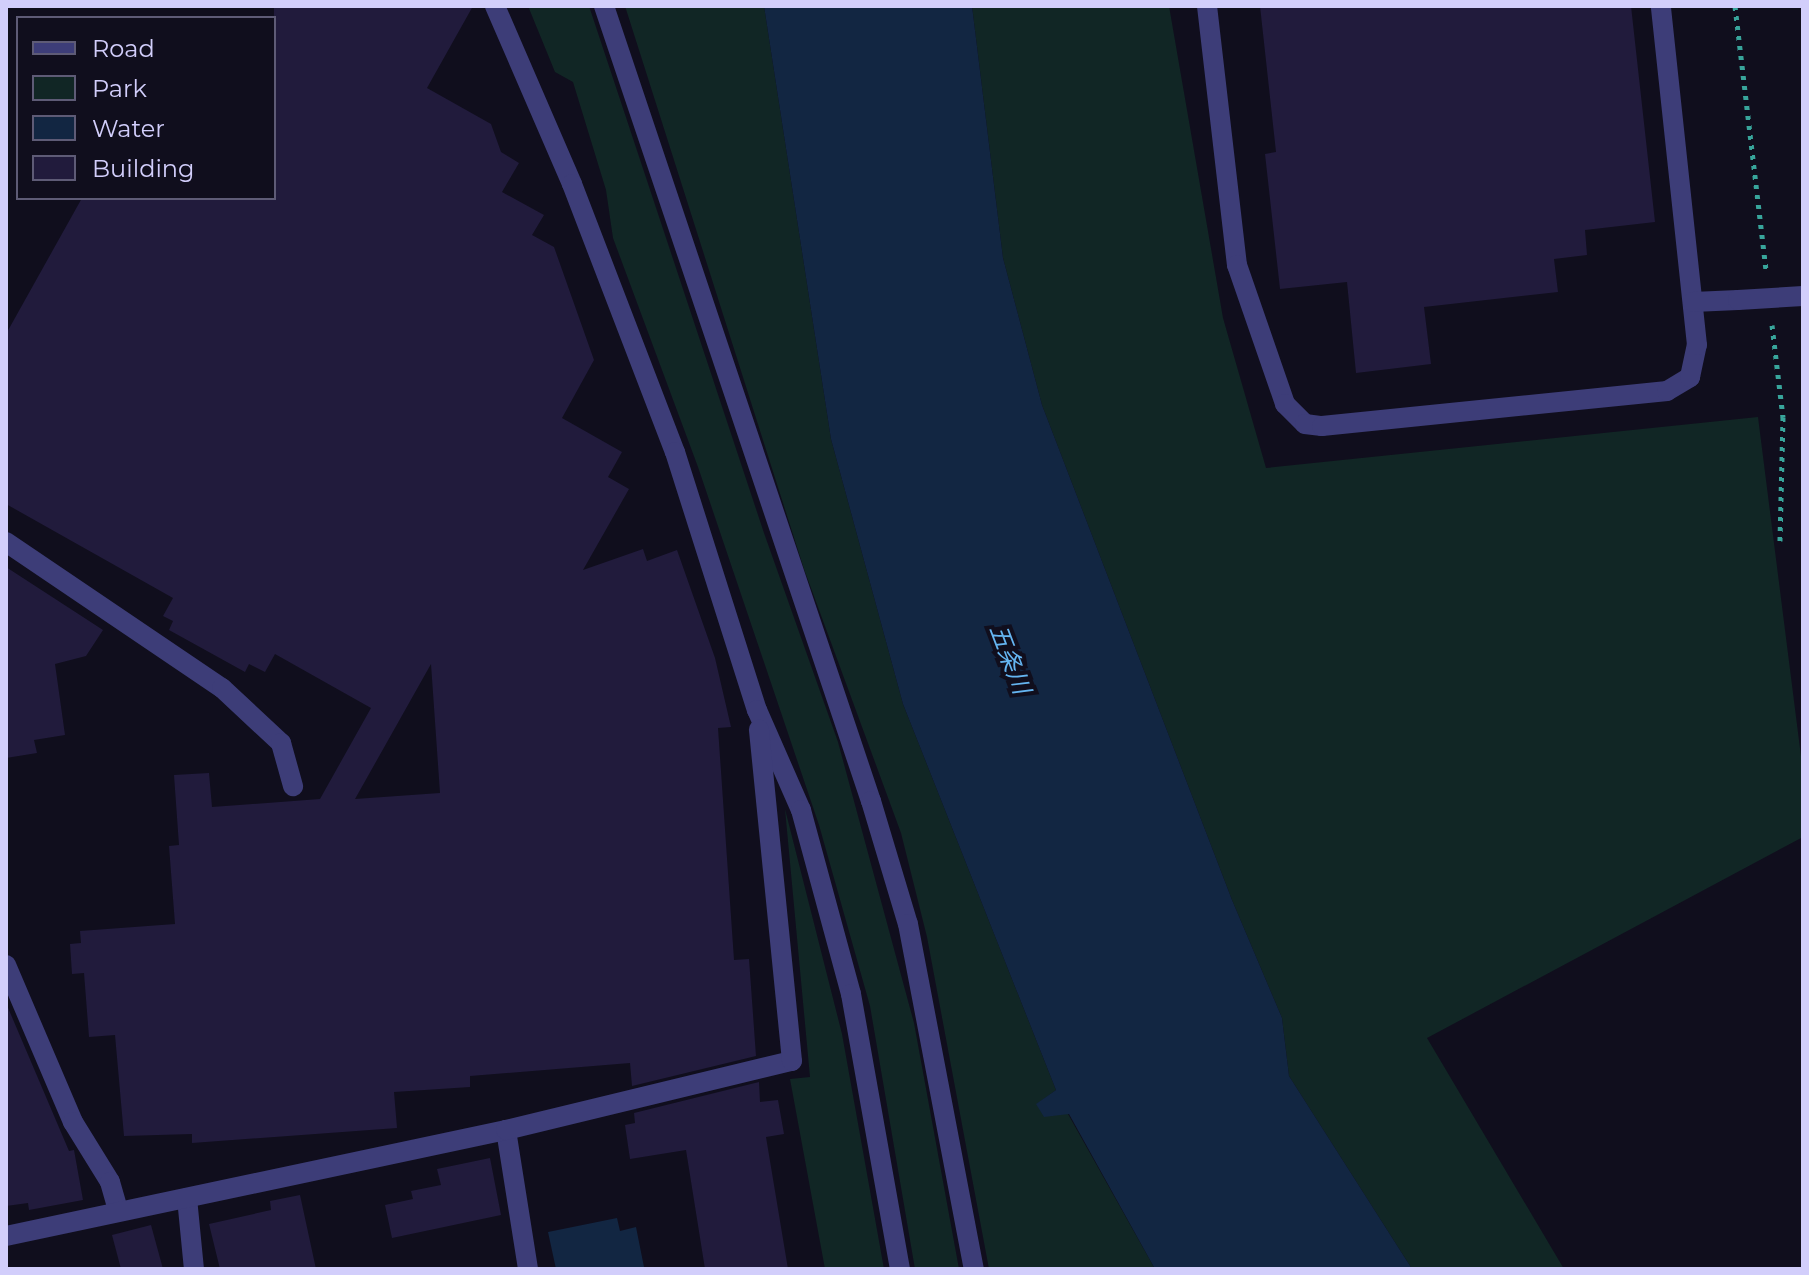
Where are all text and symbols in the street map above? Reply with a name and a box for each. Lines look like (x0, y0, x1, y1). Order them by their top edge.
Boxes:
legend (16, 16, 276, 200)
text: Road (92, 34, 155, 63)
text: Park (92, 74, 147, 103)
text: Water (92, 114, 165, 143)
text: Building (92, 154, 195, 183)
water label: 五条川 (984, 620, 1036, 698)

